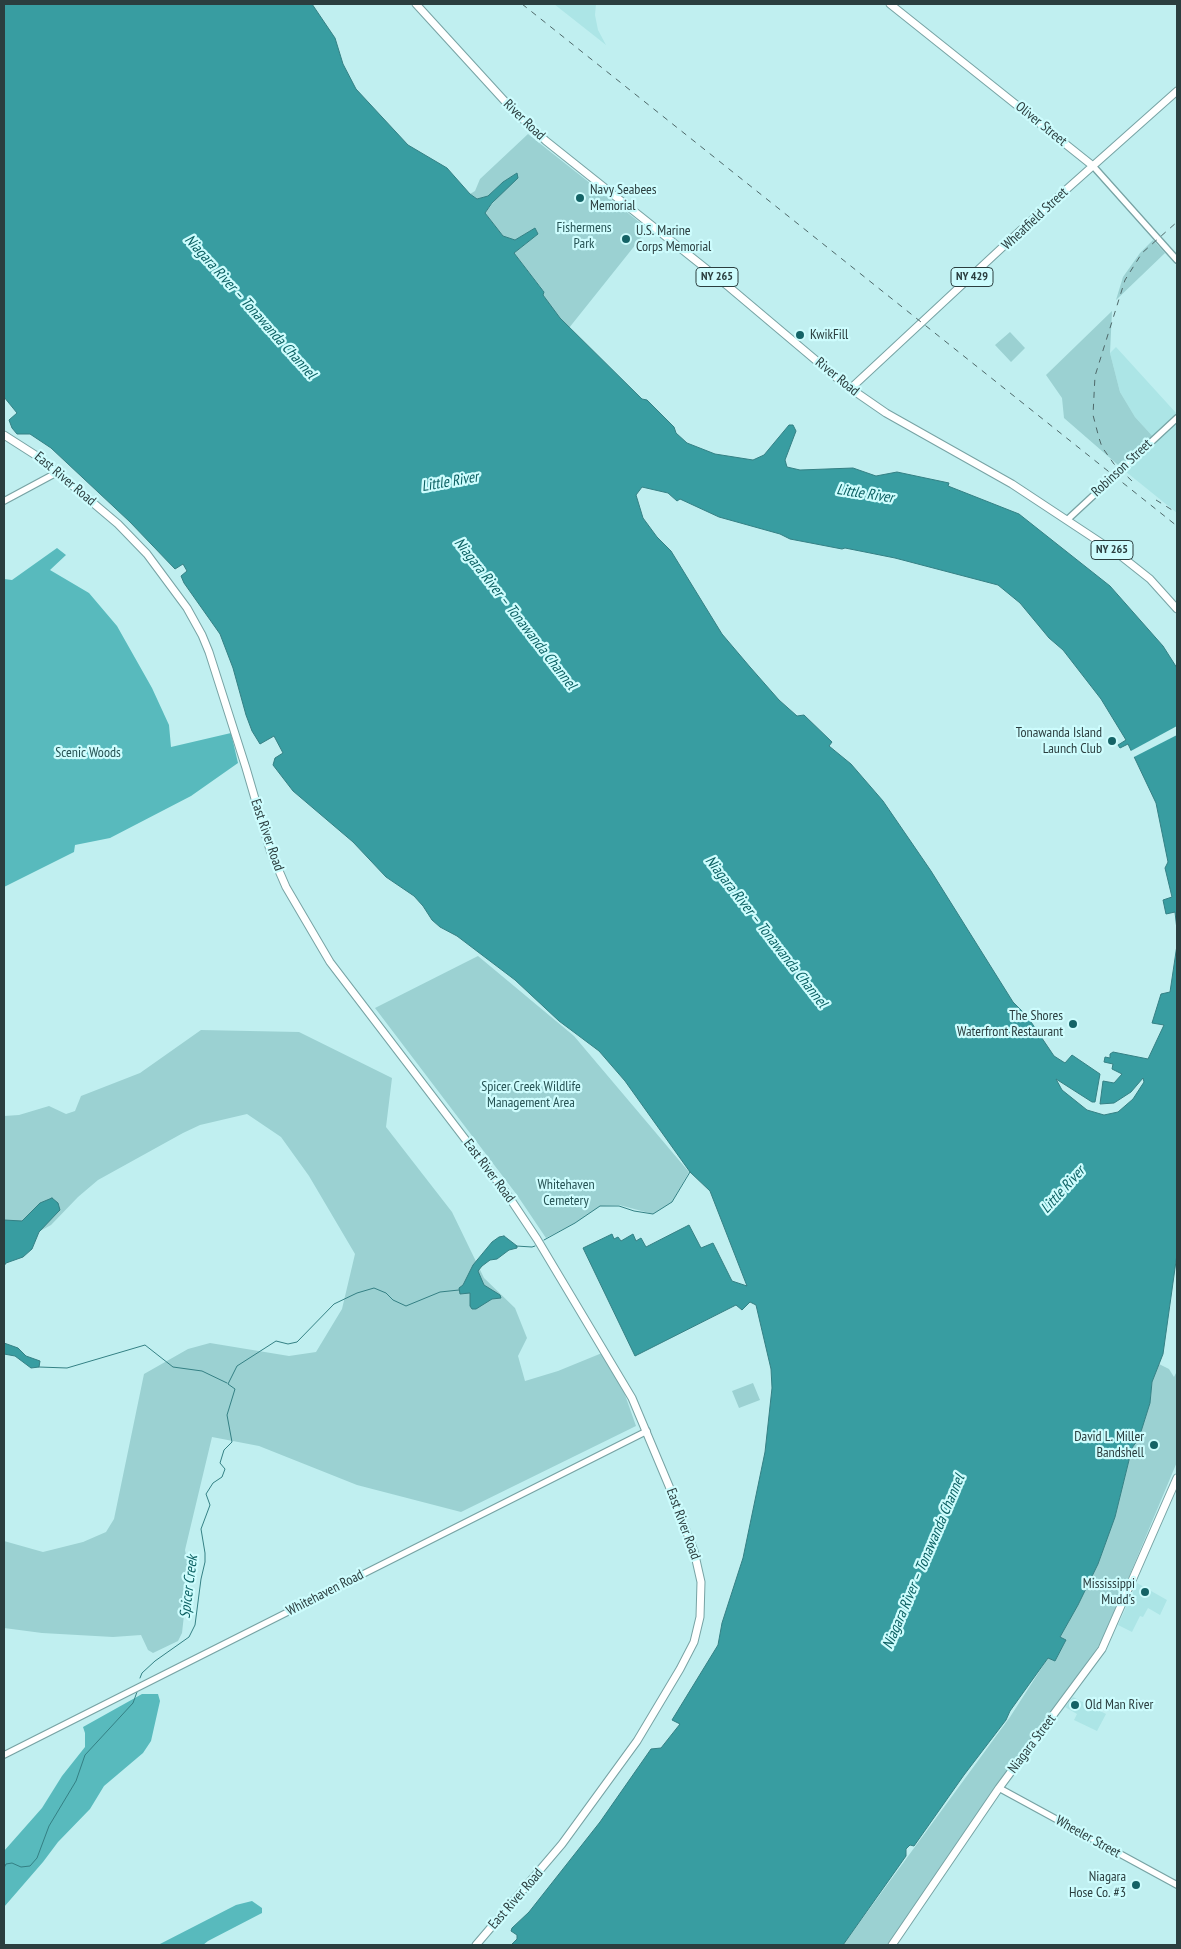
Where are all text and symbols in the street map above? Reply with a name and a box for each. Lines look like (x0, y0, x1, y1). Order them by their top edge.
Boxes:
street label: River Road (500, 96, 548, 144)
street label: Oliver Street (1012, 98, 1070, 150)
place label: Navy Seabees Memorial (590, 182, 657, 214)
street label: Wheatfield Street (999, 184, 1071, 254)
marker: Navy Seabees Memorial (574, 192, 586, 204)
park label: Fishermens Park (556, 220, 612, 252)
place label: U.S. Marine Corps Memorial (636, 223, 711, 256)
water label: Niagara River – Tonawanda Channel (181, 231, 319, 383)
marker: U.S. Marine Corps Memorial (620, 233, 632, 245)
road number: NY 265 (696, 268, 738, 286)
road number: NY 429 (951, 268, 993, 286)
place label: KwikFill (810, 327, 848, 343)
marker: KwikFill (794, 329, 806, 341)
street label: River Road (812, 354, 862, 400)
street label: Robinson Street (1088, 436, 1156, 500)
street label: East River Road (31, 449, 99, 509)
water label: Little River (420, 468, 480, 496)
water label: Little River (835, 481, 895, 507)
water label: Niagara River – Tonawanda Channel (450, 535, 580, 693)
road number: NY 265 (1091, 540, 1133, 560)
place label: Tonawanda Island Launch Club (1016, 725, 1102, 758)
marker: Tonawanda Island Launch Club (1106, 735, 1118, 747)
park label: Scenic Woods (55, 745, 121, 761)
street label: East River Road (247, 797, 287, 873)
water label: Niagara River – Tonawanda Channel (701, 853, 831, 1011)
place label: The Shores Waterfront Restaurant (957, 1008, 1063, 1040)
marker: The Shores Waterfront Restaurant (1067, 1018, 1079, 1030)
park label: Spicer Creek Wildlife Management Area (481, 1079, 581, 1112)
street label: East River Road (460, 1136, 518, 1206)
water label: Little River (1037, 1163, 1089, 1217)
park label: Whitehaven Cemetery (537, 1177, 595, 1210)
place label: David L. Miller Bandshell (1074, 1429, 1144, 1461)
marker: David L. Miller Bandshell (1148, 1439, 1160, 1451)
water label: Niagara River – Tonawanda Channel (879, 1472, 969, 1652)
street label: East River Road (662, 1486, 704, 1562)
water label: Spicer Creek (176, 1554, 202, 1620)
street label: Whitehaven Road (284, 1566, 366, 1620)
place label: Mississippi Mudd's (1083, 1576, 1135, 1608)
marker: Mississippi Mudd's (1139, 1586, 1151, 1598)
place label: Old Man River (1085, 1697, 1153, 1713)
marker: Old Man River (1069, 1699, 1081, 1711)
street label: Niagara Street (1004, 1711, 1060, 1777)
street label: Wheeler Street (1053, 1812, 1123, 1862)
street label: East River Road (485, 1865, 547, 1933)
place label: Niagara Hose Co. #3 (1069, 1869, 1126, 1901)
marker: Niagara Hose Co. #3 (1130, 1879, 1142, 1891)

